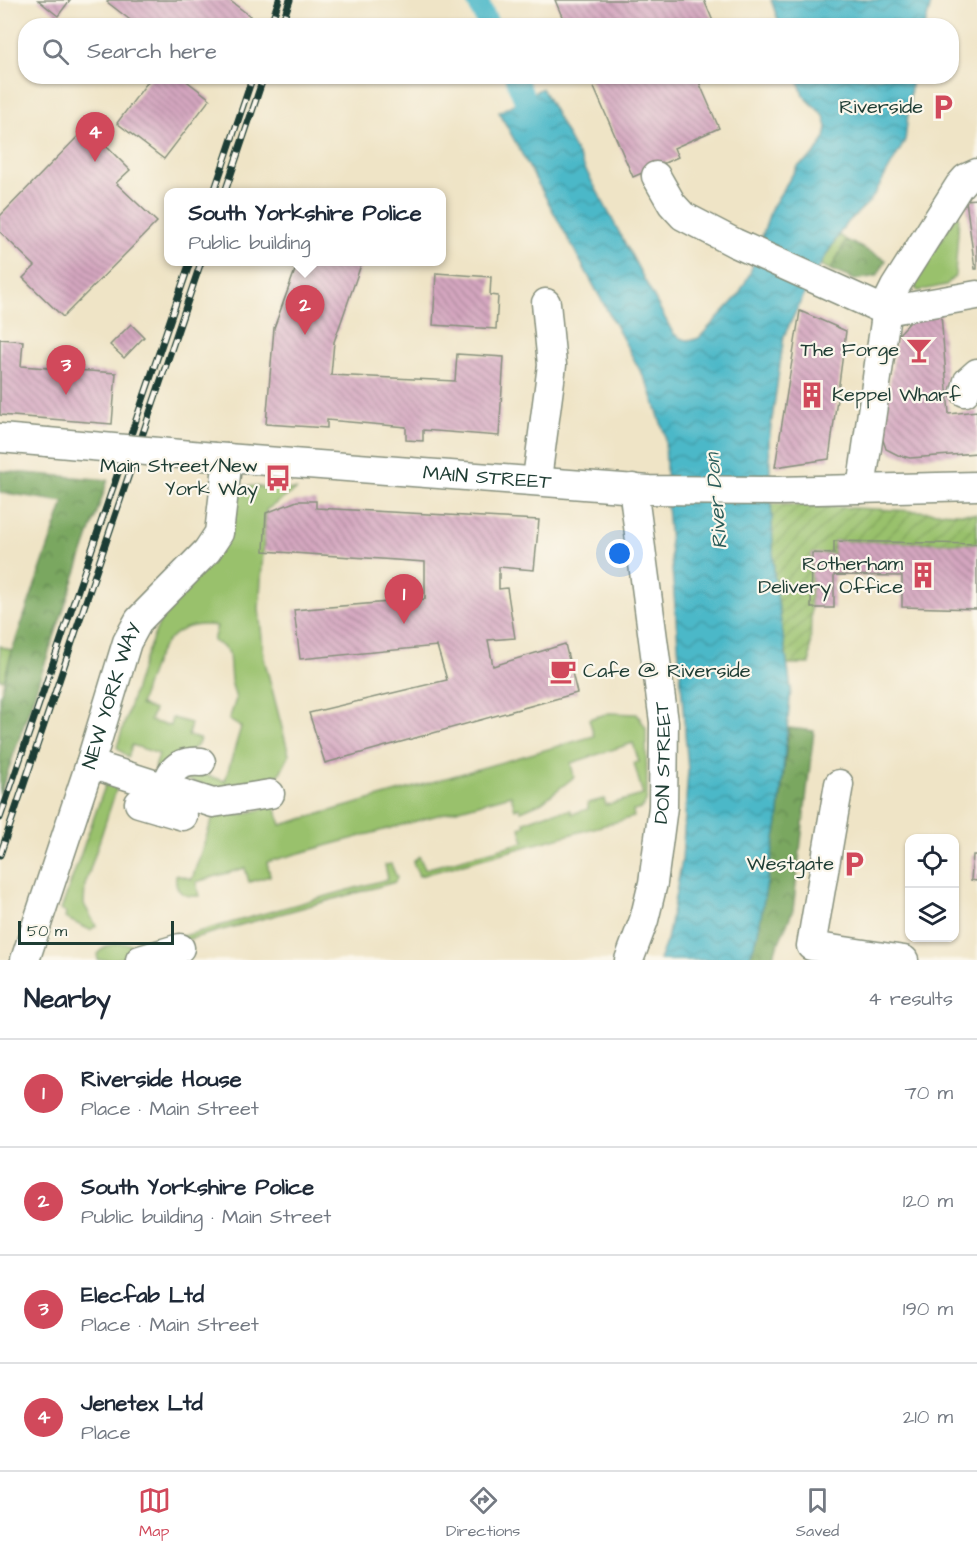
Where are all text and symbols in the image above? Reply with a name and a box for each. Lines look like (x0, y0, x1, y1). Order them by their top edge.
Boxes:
search box (18, 18, 959, 84)
icon: search (39, 35, 72, 68)
text: Search here (87, 36, 217, 67)
parking icon: Riverside (928, 92, 958, 122)
place label: Riverside (839, 93, 923, 121)
pin: 4 (76, 112, 115, 162)
popup (164, 188, 446, 266)
text: South Yorkshire Police (188, 198, 422, 229)
text: Public building (188, 229, 311, 257)
pin: 2 (286, 286, 324, 335)
bar icon: The Forge (904, 335, 934, 365)
place label: The Forge (801, 336, 899, 365)
pin: 3 (46, 346, 86, 395)
building icon: Keppel Wharf (797, 380, 827, 410)
place label: Keppel Wharf (832, 381, 961, 409)
water label: River Don (697, 450, 735, 550)
place label: Main Street/New York Way (100, 452, 258, 504)
street label: MAIN STREET (422, 459, 553, 497)
bus stop icon: Main Street/New York Way (263, 463, 293, 493)
your location (605, 539, 634, 568)
place label: Rotherham Delivery Office (758, 550, 903, 602)
building icon: Rotherham Delivery Office (908, 560, 938, 590)
pin: 1 (384, 574, 424, 624)
street label: NEW YORK WAY (75, 617, 149, 772)
cafe icon: Cafe @ Riverside (548, 656, 578, 686)
place label: Cafe @ Riverside (583, 657, 751, 685)
street label: DON STREET (647, 699, 678, 825)
map controls (905, 834, 959, 942)
button: locate (905, 834, 959, 888)
parking icon: Westgate (839, 849, 869, 879)
place label: Westgate (747, 850, 834, 879)
button: layers (905, 888, 959, 942)
scale bar (18, 918, 174, 946)
text: 50 m (27, 920, 67, 942)
text: Nearby (24, 981, 111, 1017)
text: 4 results (868, 985, 953, 1013)
text: Riverside House (81, 1064, 242, 1095)
text: 1 (42, 1079, 45, 1107)
text: 70 m (905, 1079, 953, 1107)
text: Place · Main Street (81, 1095, 259, 1123)
text: South Yorkshire Police (81, 1172, 314, 1203)
text: 2 (38, 1187, 49, 1215)
text: 120 m (903, 1187, 953, 1215)
text: Public building · Main Street (81, 1203, 331, 1231)
text: Elecfab Ltd (81, 1280, 204, 1311)
text: 3 (38, 1295, 49, 1323)
text: 190 m (903, 1295, 953, 1323)
text: Place · Main Street (81, 1311, 259, 1339)
text: Jenetex Ltd (81, 1388, 203, 1419)
text: 4 (37, 1403, 50, 1431)
text: 210 m (903, 1403, 953, 1431)
text: Place (81, 1419, 131, 1447)
tab: Map (138, 1484, 171, 1542)
tab: Directions (446, 1484, 520, 1542)
tab: Saved (796, 1484, 839, 1542)

